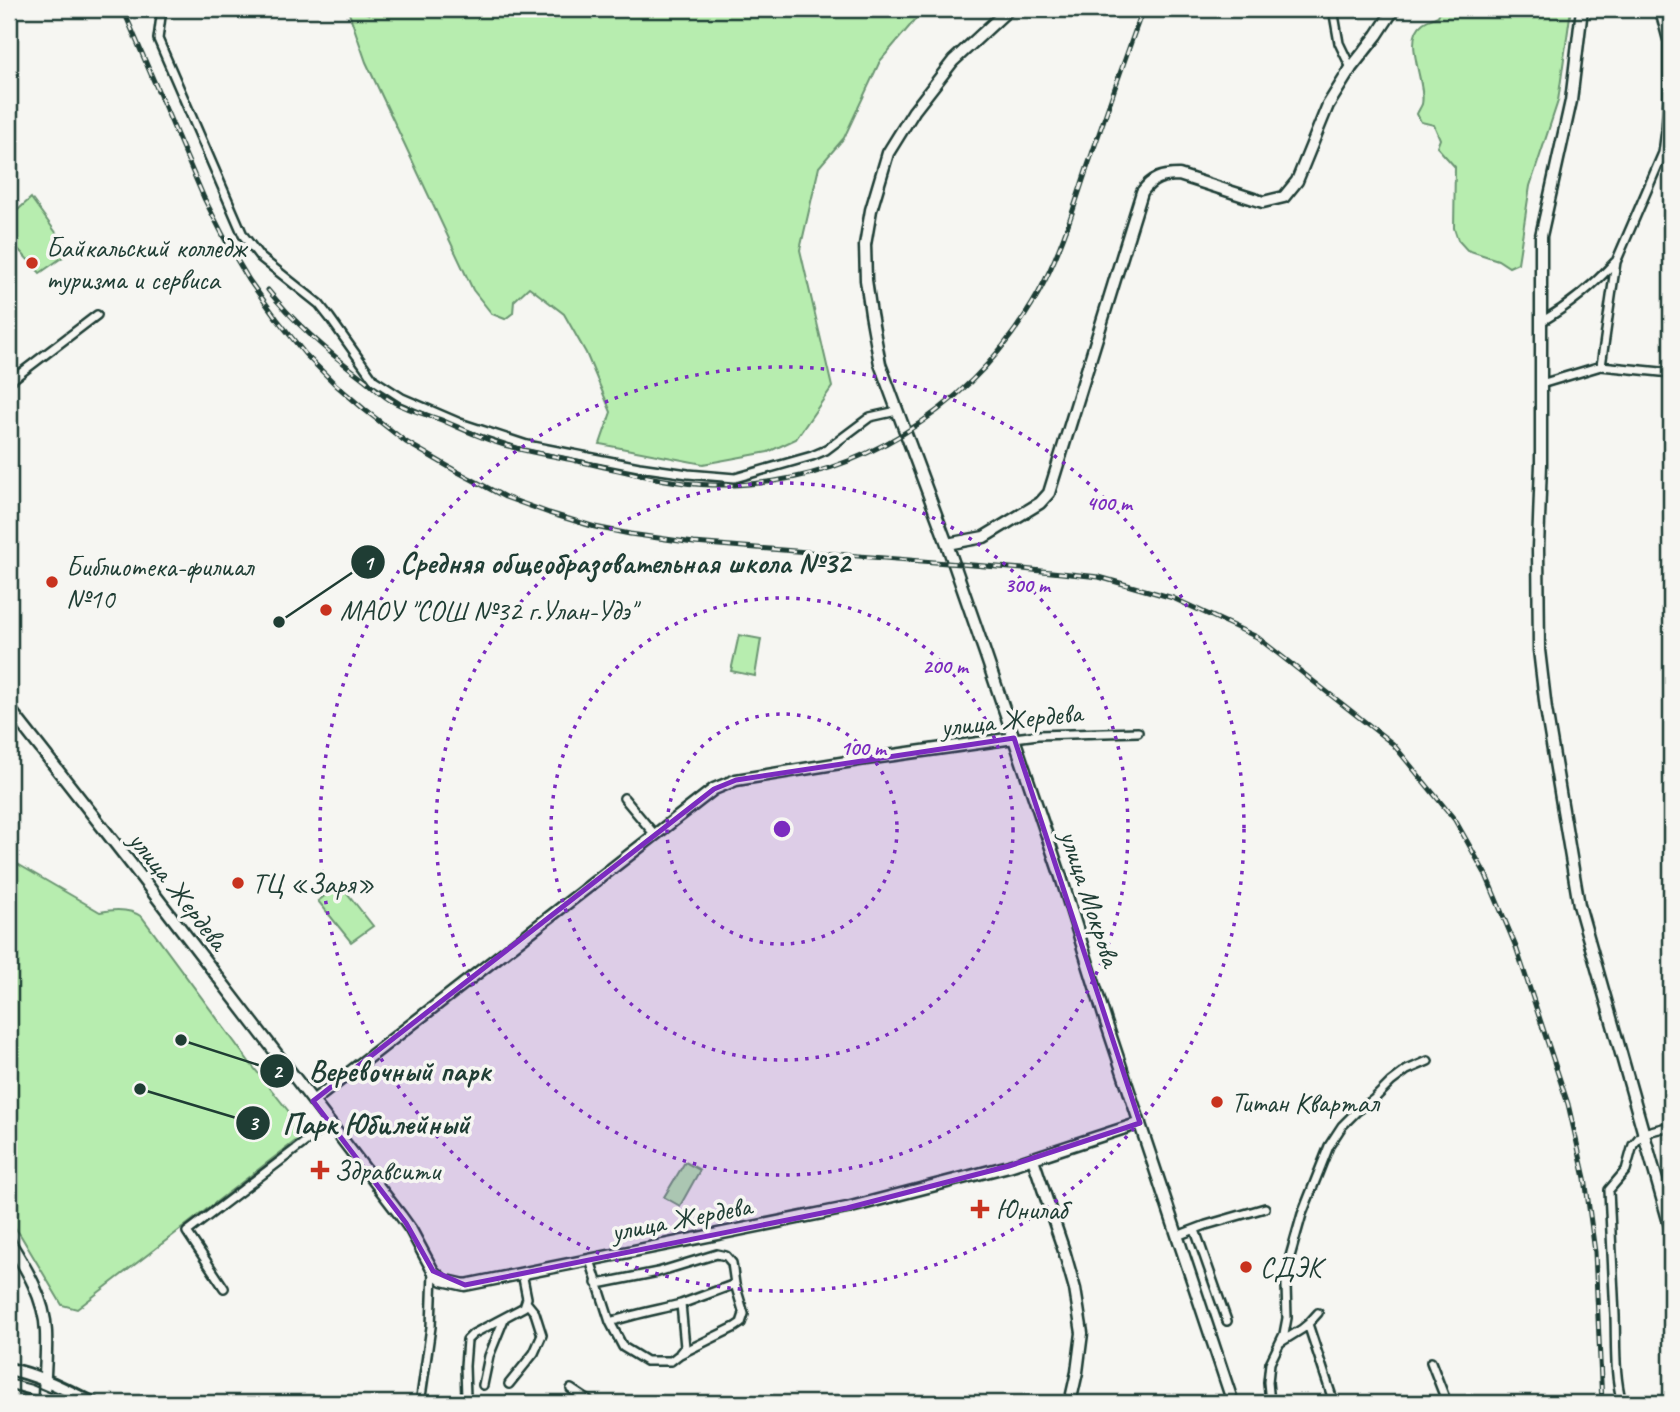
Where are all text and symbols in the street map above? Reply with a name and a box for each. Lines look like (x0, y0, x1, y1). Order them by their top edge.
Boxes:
place label: Байкальский колледж туризма и сервиса (46, 230, 249, 297)
marker: Байкальский колледж туризма и сервиса (24, 255, 40, 271)
text: 400 m (1086, 490, 1134, 516)
callout: Средняя общеобразовательная школа №32 (351, 537, 864, 588)
text: Средняя общеобразовательная школа №32 (400, 544, 853, 583)
place label: Библиотека-филиал №10 (66, 549, 255, 616)
text: 1 (363, 550, 375, 576)
text: 300 m (1004, 572, 1052, 598)
marker: Библиотека-филиал №10 (44, 574, 60, 590)
place label: МАОУ "СОШ №32 г.Улан-Удэ" (340, 593, 641, 628)
marker: МАОУ "СОШ №32 г.Улан-Удэ" (318, 602, 334, 618)
text: 200 m (922, 653, 970, 679)
street label: улица Жердева (937, 694, 1086, 745)
text: 100 m (840, 735, 888, 761)
centre of rings (770, 817, 794, 841)
street label: улица Жердева (120, 822, 238, 959)
street label: улица Мокрова (1052, 824, 1130, 973)
place label: ТЦ «Заря» (252, 866, 375, 901)
marker: ТЦ «Заря» (230, 875, 246, 891)
callout: Веревочный парк (260, 1045, 504, 1096)
text: Веревочный парк (309, 1052, 492, 1090)
text: 2 (272, 1058, 284, 1084)
place label: Титан Квартал (1231, 1085, 1381, 1120)
marker: Титан Квартал (1209, 1094, 1225, 1110)
callout: Парк Юбилейный (236, 1098, 480, 1149)
text: Парк Юбилейный (283, 1105, 472, 1143)
text: 3 (248, 1110, 260, 1136)
place label: Здравсити (334, 1153, 443, 1188)
marker: Здравсити (312, 1162, 328, 1178)
street label: улица Жердева (606, 1187, 757, 1250)
place label: Юнилаб (996, 1192, 1072, 1227)
marker: Юнилаб (970, 1199, 990, 1219)
place label: СДЭК (1260, 1250, 1327, 1285)
marker: СДЭК (1238, 1259, 1254, 1275)

